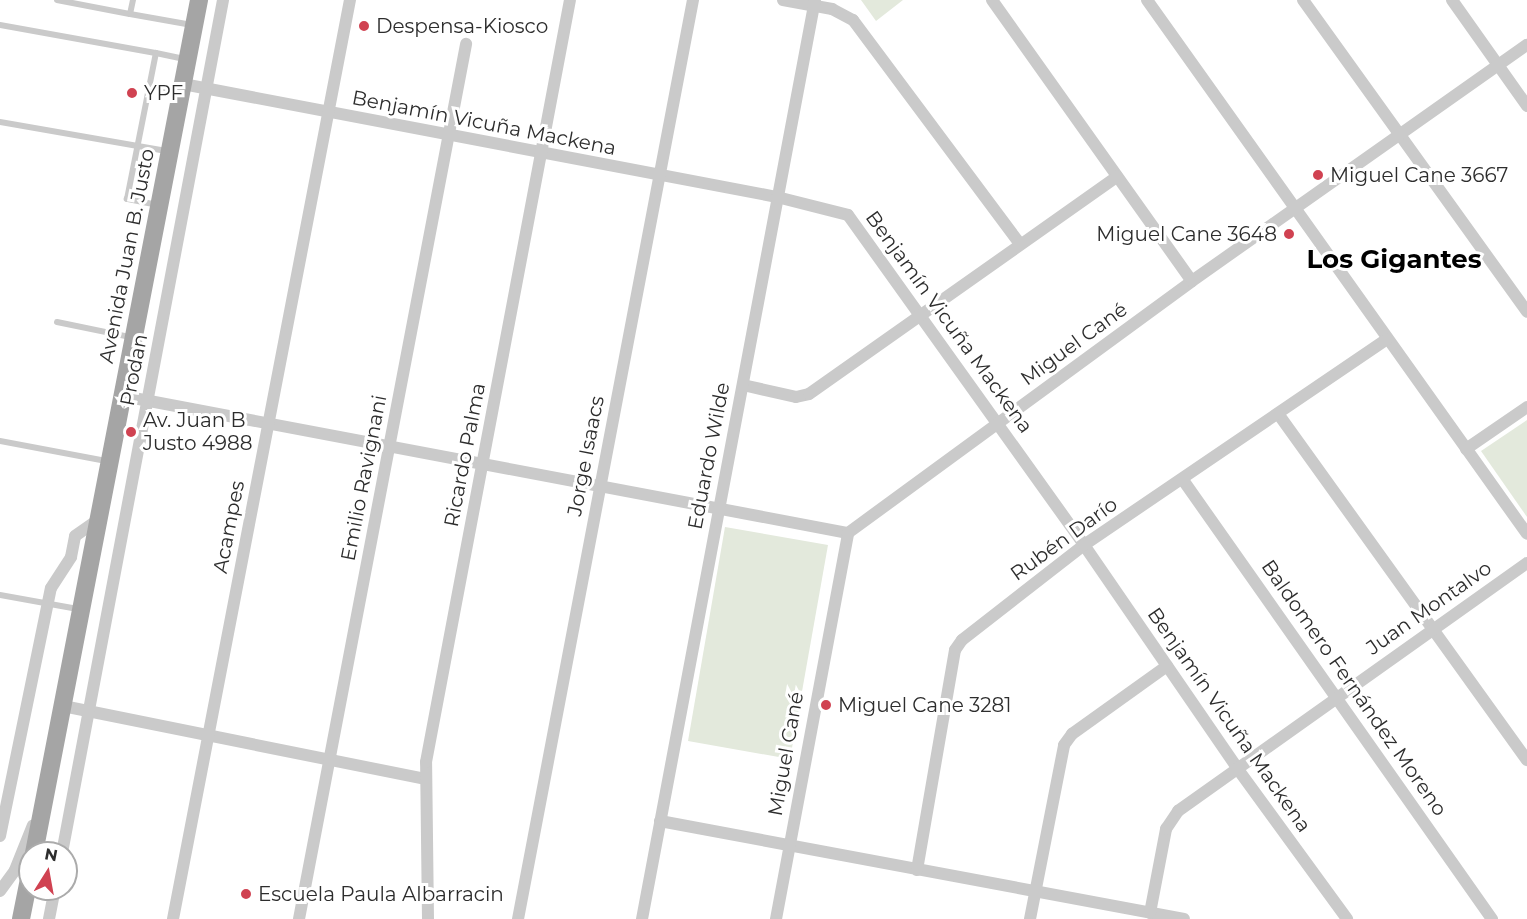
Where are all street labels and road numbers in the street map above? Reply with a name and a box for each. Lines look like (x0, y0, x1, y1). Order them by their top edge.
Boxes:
street label: Benjamín Vicuña Mackena (350, 86, 618, 160)
street label: Avenida Juan B. Justo (94, 147, 160, 365)
street label: Benjamín Vicuña Mackena (860, 206, 1038, 438)
street label: Miguel Cané (1016, 297, 1132, 391)
street label: Prodan (115, 332, 153, 408)
street label: Eduardo Wilde (683, 380, 735, 532)
street label: Ricardo Palma (439, 381, 491, 529)
street label: Emilio Ravignani (336, 393, 392, 563)
street label: Jorge Isaacs (563, 394, 609, 518)
street label: Acampes (208, 479, 250, 575)
street label: Rubén Darío (1006, 492, 1122, 586)
street label: Baldomero Fernández Moreno (1256, 555, 1452, 821)
street label: Juan Montalvo (1362, 556, 1496, 660)
street label: Benjamín Vicuña Mackena (1142, 603, 1316, 837)
street label: Miguel Cané (763, 690, 809, 818)

